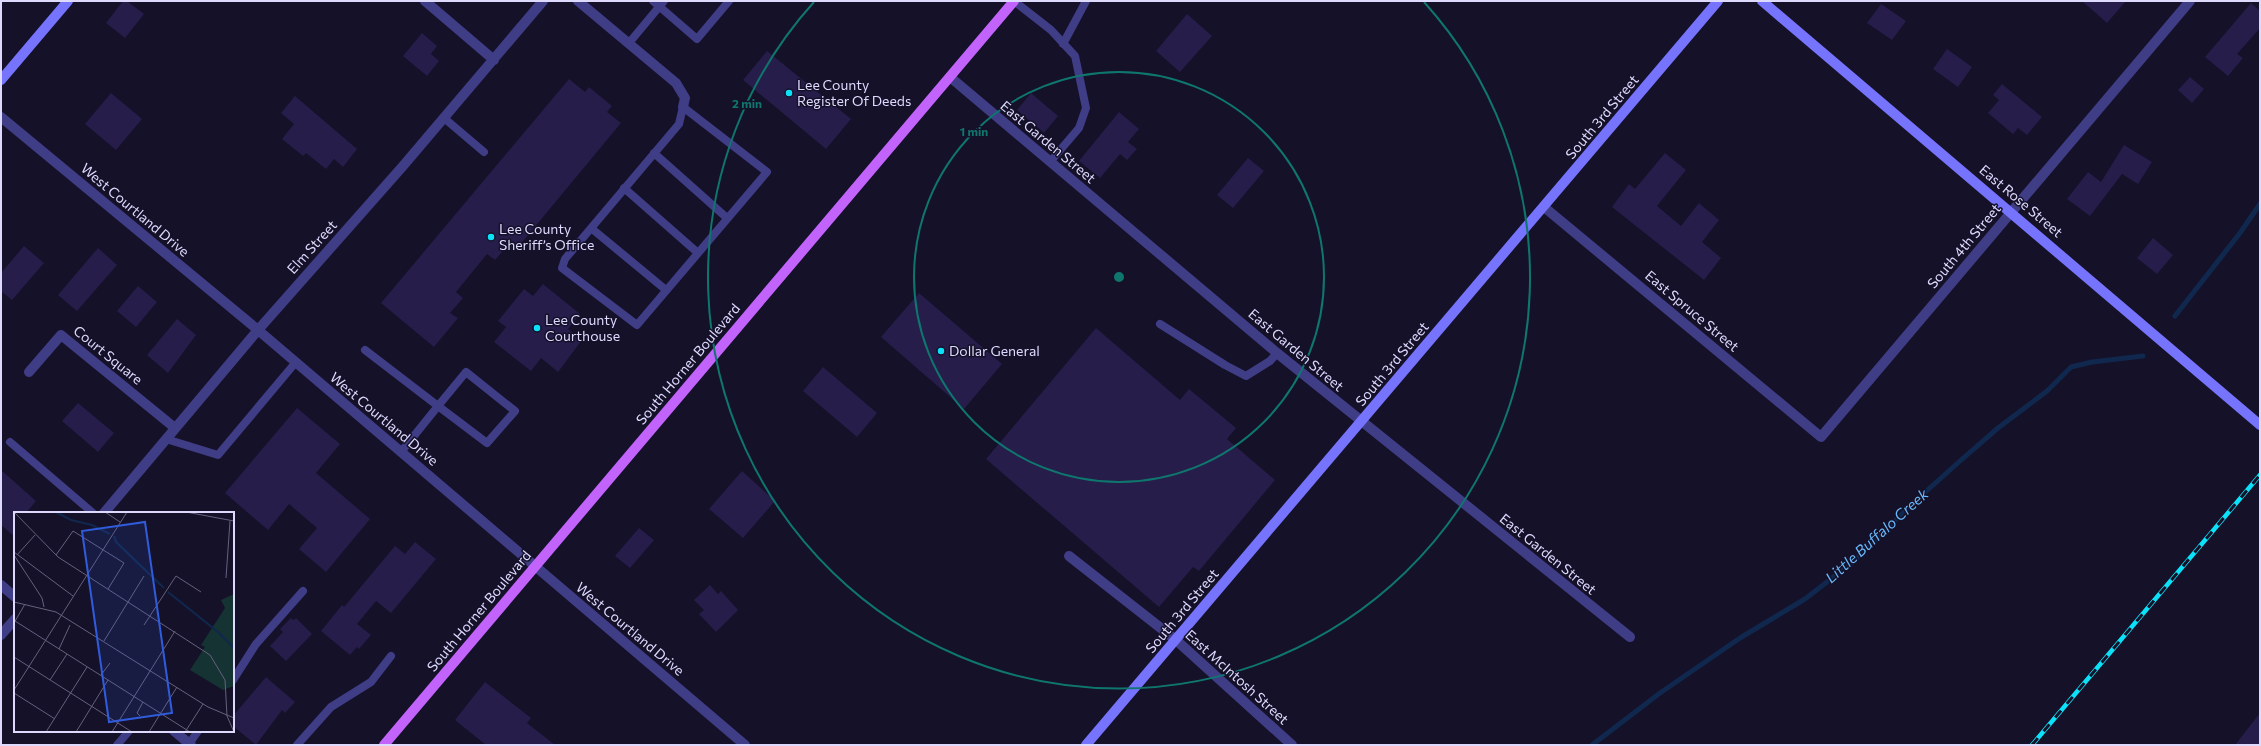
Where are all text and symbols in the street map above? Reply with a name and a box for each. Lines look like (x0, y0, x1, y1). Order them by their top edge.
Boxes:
street label: South 3rd Street (1562, 71, 1642, 162)
place label: Lee County Register Of Deeds (797, 76, 911, 109)
marker: Lee County Register Of Deeds (784, 88, 794, 98)
text: 2 min (732, 96, 762, 110)
street label: East Garden Street (997, 97, 1100, 187)
text: 1 min (960, 124, 988, 138)
street label: West Courtland Drive (78, 159, 193, 260)
street label: East Rose Street (1976, 161, 2067, 241)
street label: South 4th Street (1923, 200, 2004, 291)
street label: Elm Street (283, 216, 340, 277)
place label: Lee County Sheriff’s Office (499, 220, 594, 253)
marker: Lee County Sheriff’s Office (486, 232, 496, 242)
street label: East Spruce Street (1642, 267, 1743, 355)
centre of rings (1112, 270, 1126, 284)
street label: South Horner Boulevard (632, 300, 743, 428)
street label: East Garden Street (1245, 305, 1348, 395)
place label: Lee County Courthouse (545, 311, 620, 344)
street label: South 3rd Street (1352, 318, 1432, 409)
street label: Court Square (70, 322, 146, 388)
marker: Lee County Courthouse (532, 323, 542, 333)
place label: Dollar General (949, 342, 1040, 359)
marker: Dollar General (936, 346, 946, 356)
street label: West Courtland Drive (327, 368, 442, 469)
water label: Little Buffalo Creek (1821, 484, 1932, 586)
street label: East Garden Street (1497, 510, 1600, 598)
inset map (14, 512, 234, 732)
street label: South Horner Boulevard (423, 547, 534, 675)
street label: South 3rd Street (1142, 565, 1222, 656)
street label: West Courtland Drive (573, 578, 688, 679)
street label: East McIntosh Street (1182, 626, 1293, 728)

